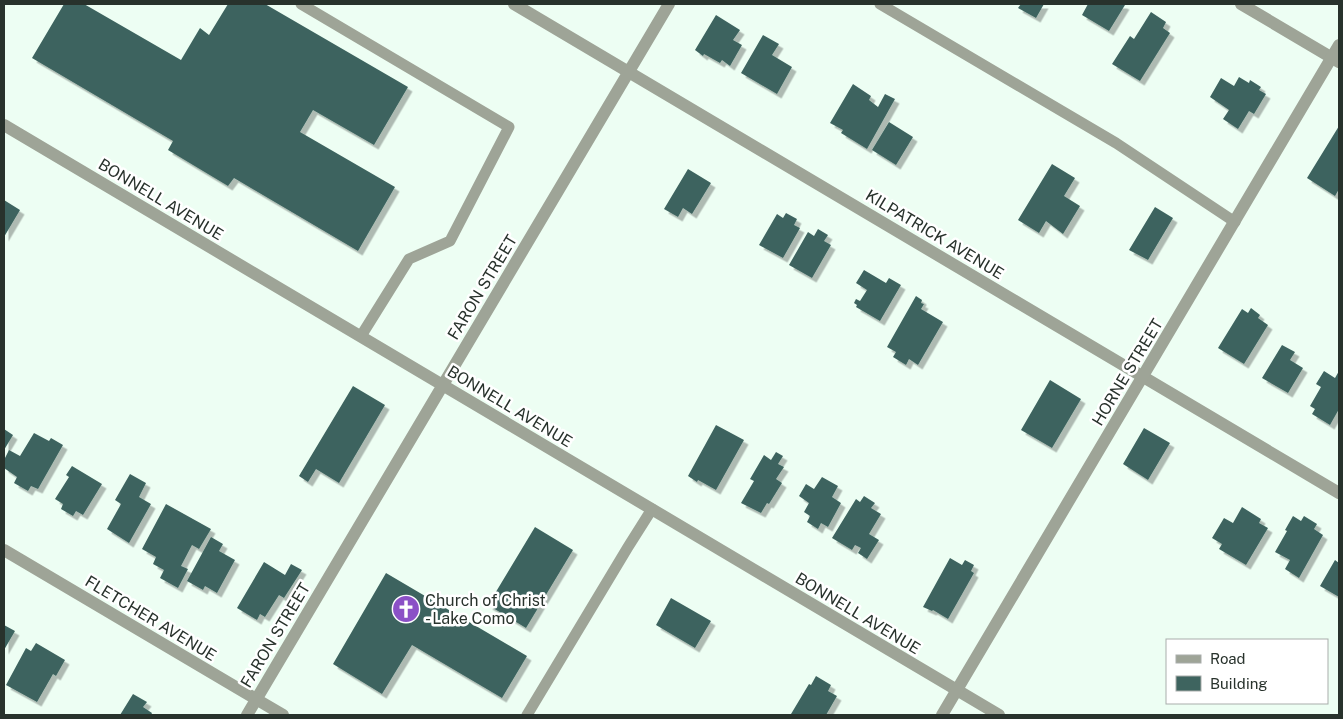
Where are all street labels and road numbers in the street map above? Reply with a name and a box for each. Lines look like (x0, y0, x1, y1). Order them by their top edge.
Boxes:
street label: BONNELL AVENUE (95, 155, 227, 244)
street label: KILPATRICK AVENUE (862, 186, 1007, 283)
street label: FARON STREET (444, 231, 521, 343)
street label: HORNE STREET (1088, 315, 1167, 429)
street label: BONNELL AVENUE (444, 362, 576, 451)
street label: BONNELL AVENUE (792, 569, 924, 658)
street label: FLETCHER AVENUE (82, 572, 220, 665)
street label: FARON STREET (237, 579, 314, 691)

